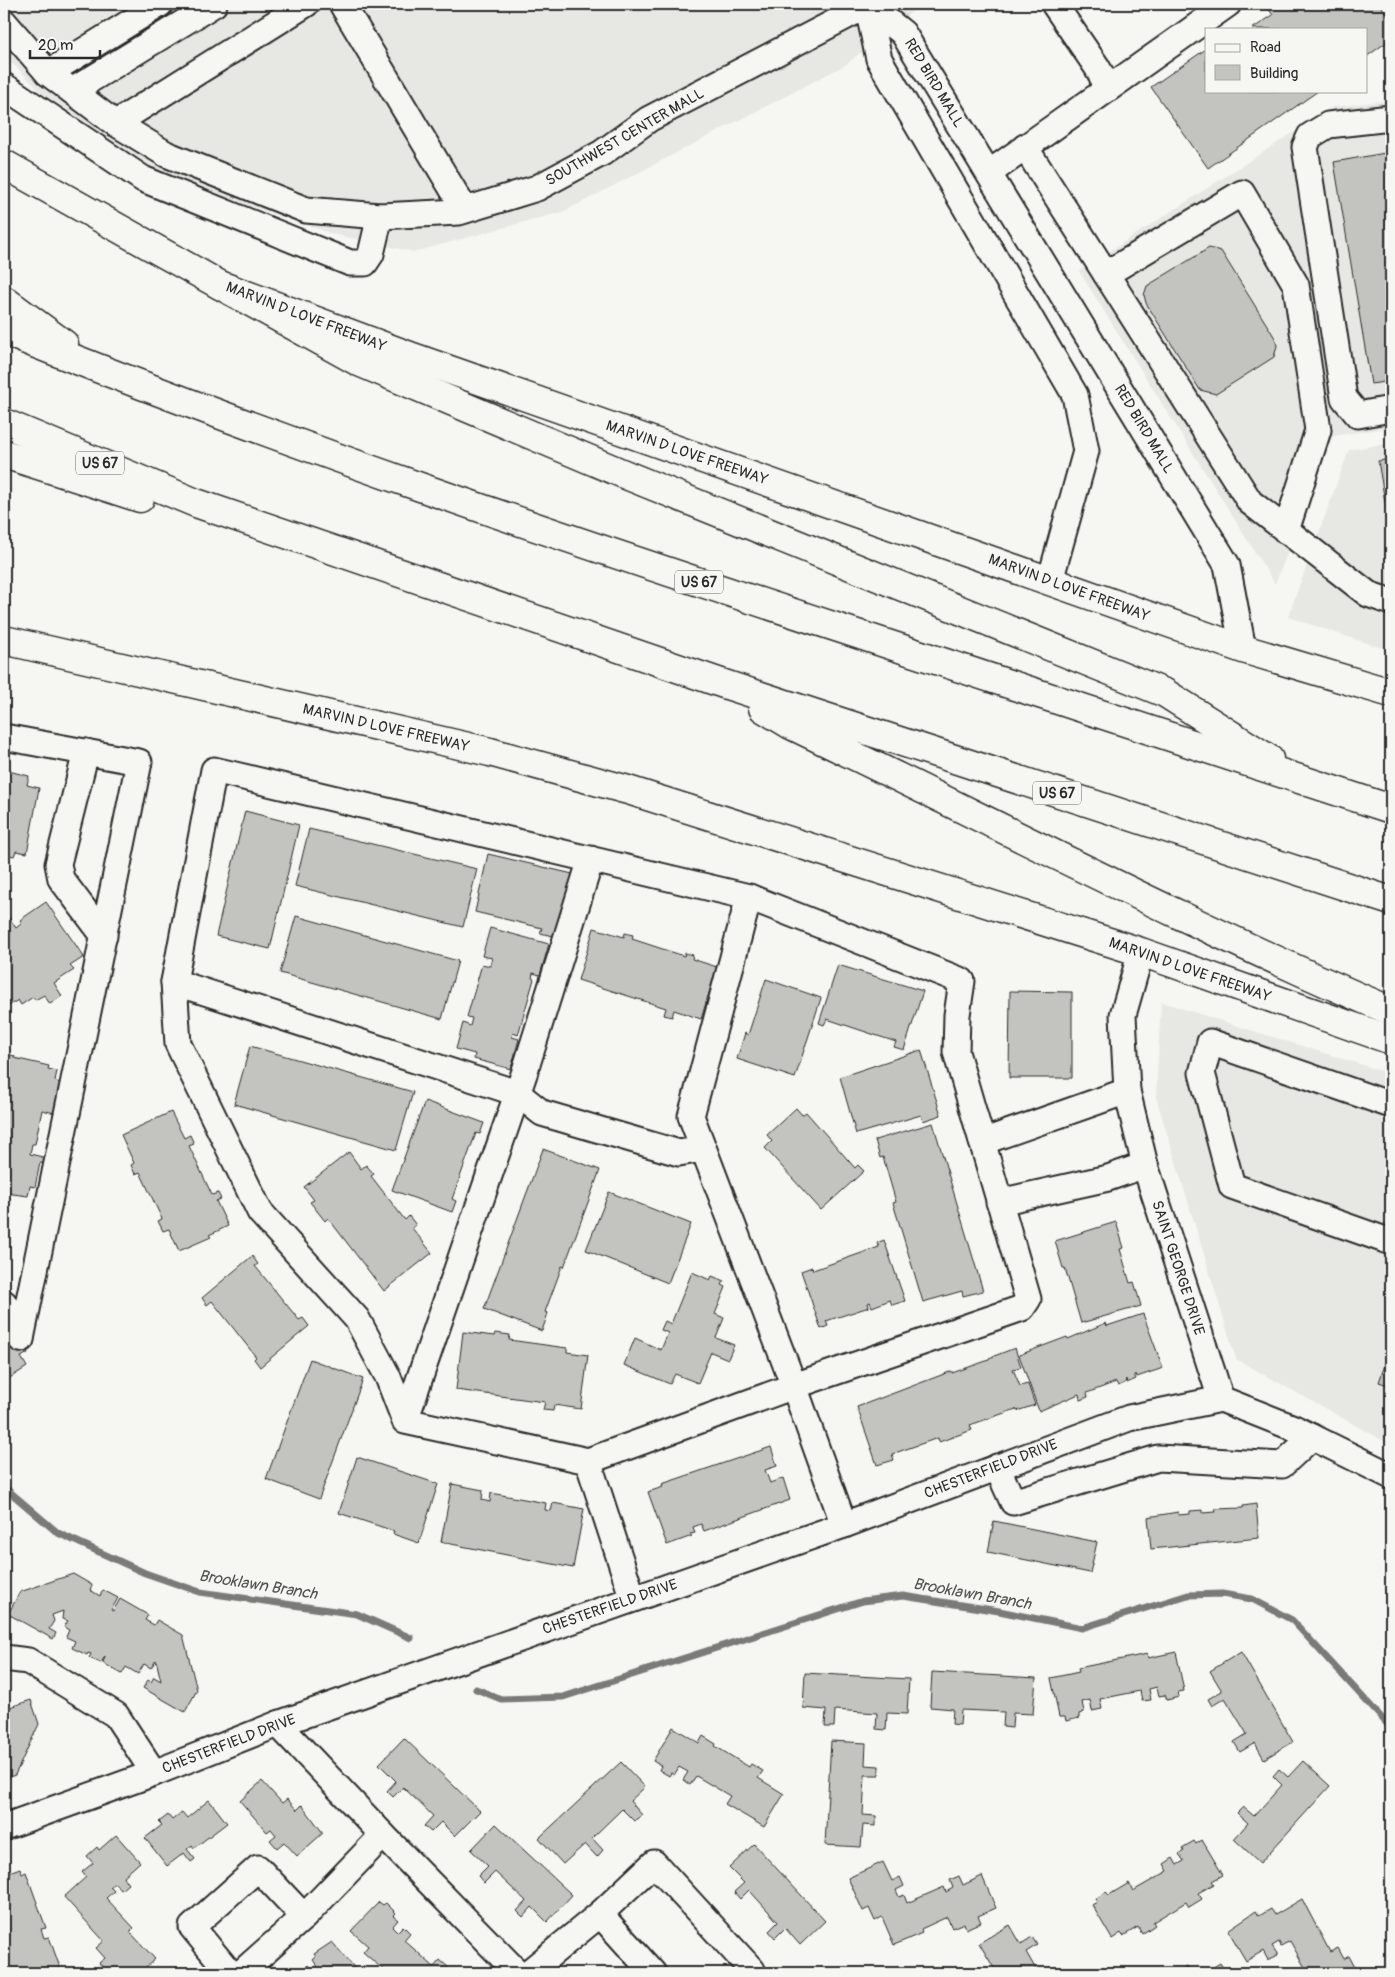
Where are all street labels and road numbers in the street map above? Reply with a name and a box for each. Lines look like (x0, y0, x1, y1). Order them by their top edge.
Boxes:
street label: RED BIRD MALL (900, 35, 968, 131)
street label: SOUTHWEST CENTER MALL (542, 84, 708, 190)
street label: MARVIN D LOVE FREEWAY (223, 278, 389, 356)
street label: RED BIRD MALL (1110, 381, 1178, 477)
street label: MARVIN D LOVE FREEWAY (603, 416, 771, 490)
road number: US 67 (76, 452, 124, 474)
street label: MARVIN D LOVE FREEWAY (986, 550, 1152, 626)
road number: US 67 (675, 570, 723, 594)
street label: MARVIN D LOVE FREEWAY (301, 700, 471, 756)
road number: US 67 (1033, 781, 1081, 804)
street label: MARVIN D LOVE FREEWAY (1106, 933, 1274, 1007)
street label: SAINT GEORGE DRIVE (1147, 1198, 1209, 1338)
street label: CHESTERFIELD DRIVE (922, 1435, 1061, 1503)
street label: CHESTERFIELD DRIVE (540, 1575, 680, 1639)
street label: CHESTERFIELD DRIVE (160, 1710, 299, 1778)

